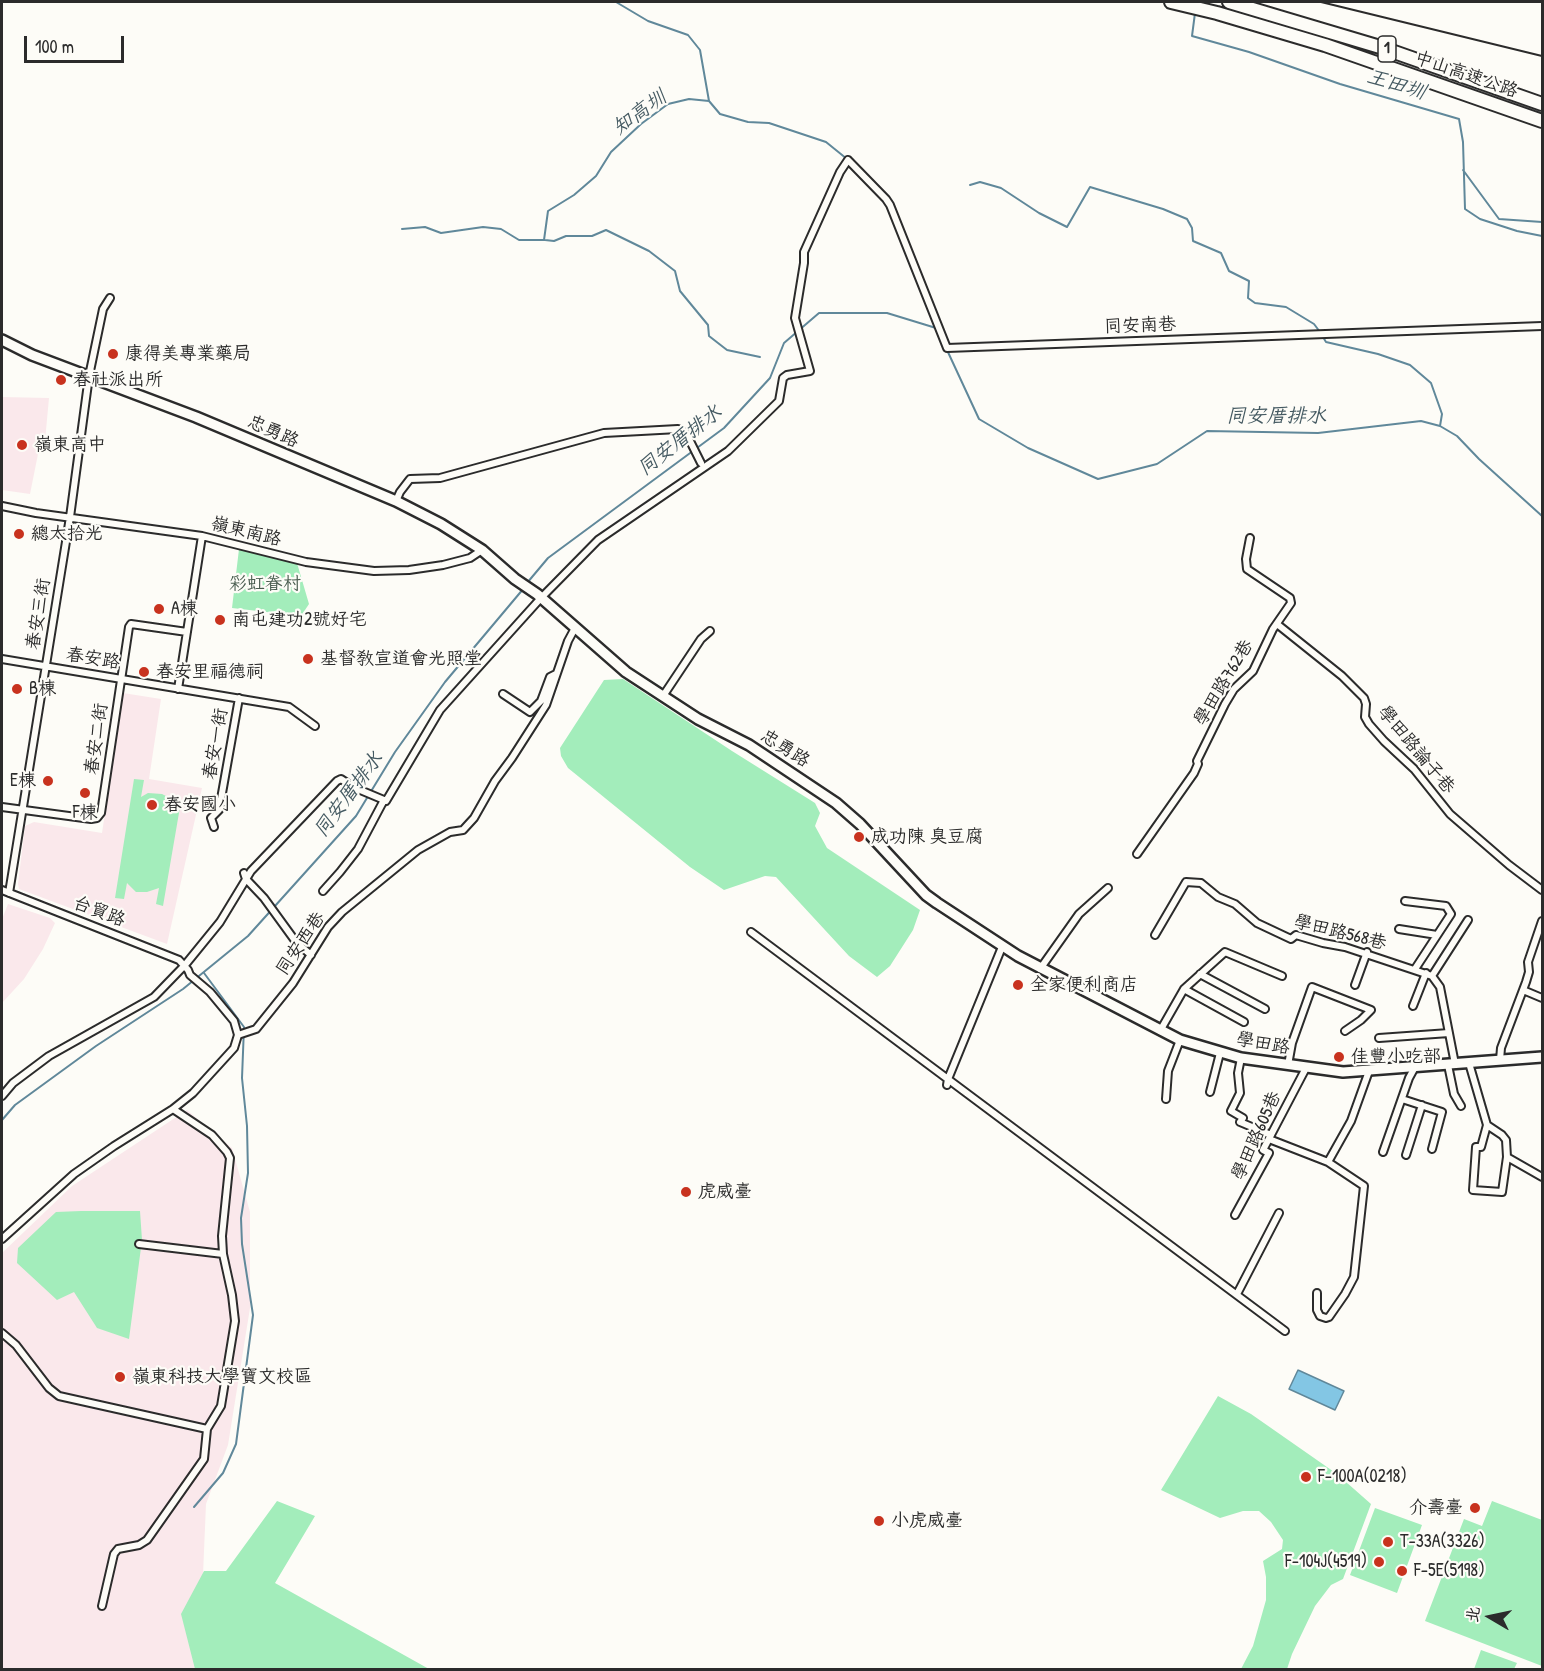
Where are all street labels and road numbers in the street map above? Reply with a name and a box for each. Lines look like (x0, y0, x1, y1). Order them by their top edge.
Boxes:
road number: 1 (1378, 36, 1396, 62)
street label: 中山高速公路 (1411, 47, 1521, 103)
street label: 同安南巷 (1104, 314, 1176, 338)
street label: 忠勇路 (244, 411, 302, 453)
street label: 嶺東南路 (208, 513, 284, 551)
street label: 春安三街 (23, 577, 55, 651)
street label: 學田路762巷 (1190, 636, 1258, 730)
street label: 春安路 (65, 644, 121, 674)
street label: 春安二街 (81, 702, 113, 776)
street label: 學田路論子巷 (1373, 702, 1459, 798)
street label: 春安一街 (199, 707, 233, 781)
street label: 忠勇路 (756, 726, 814, 772)
street label: 台貿路 (70, 892, 128, 932)
street label: 同安西巷 (272, 908, 330, 980)
street label: 學田路568巷 (1291, 911, 1389, 955)
street label: 學田路 (1235, 1029, 1291, 1059)
street label: 學田路605巷 (1228, 1088, 1286, 1184)

